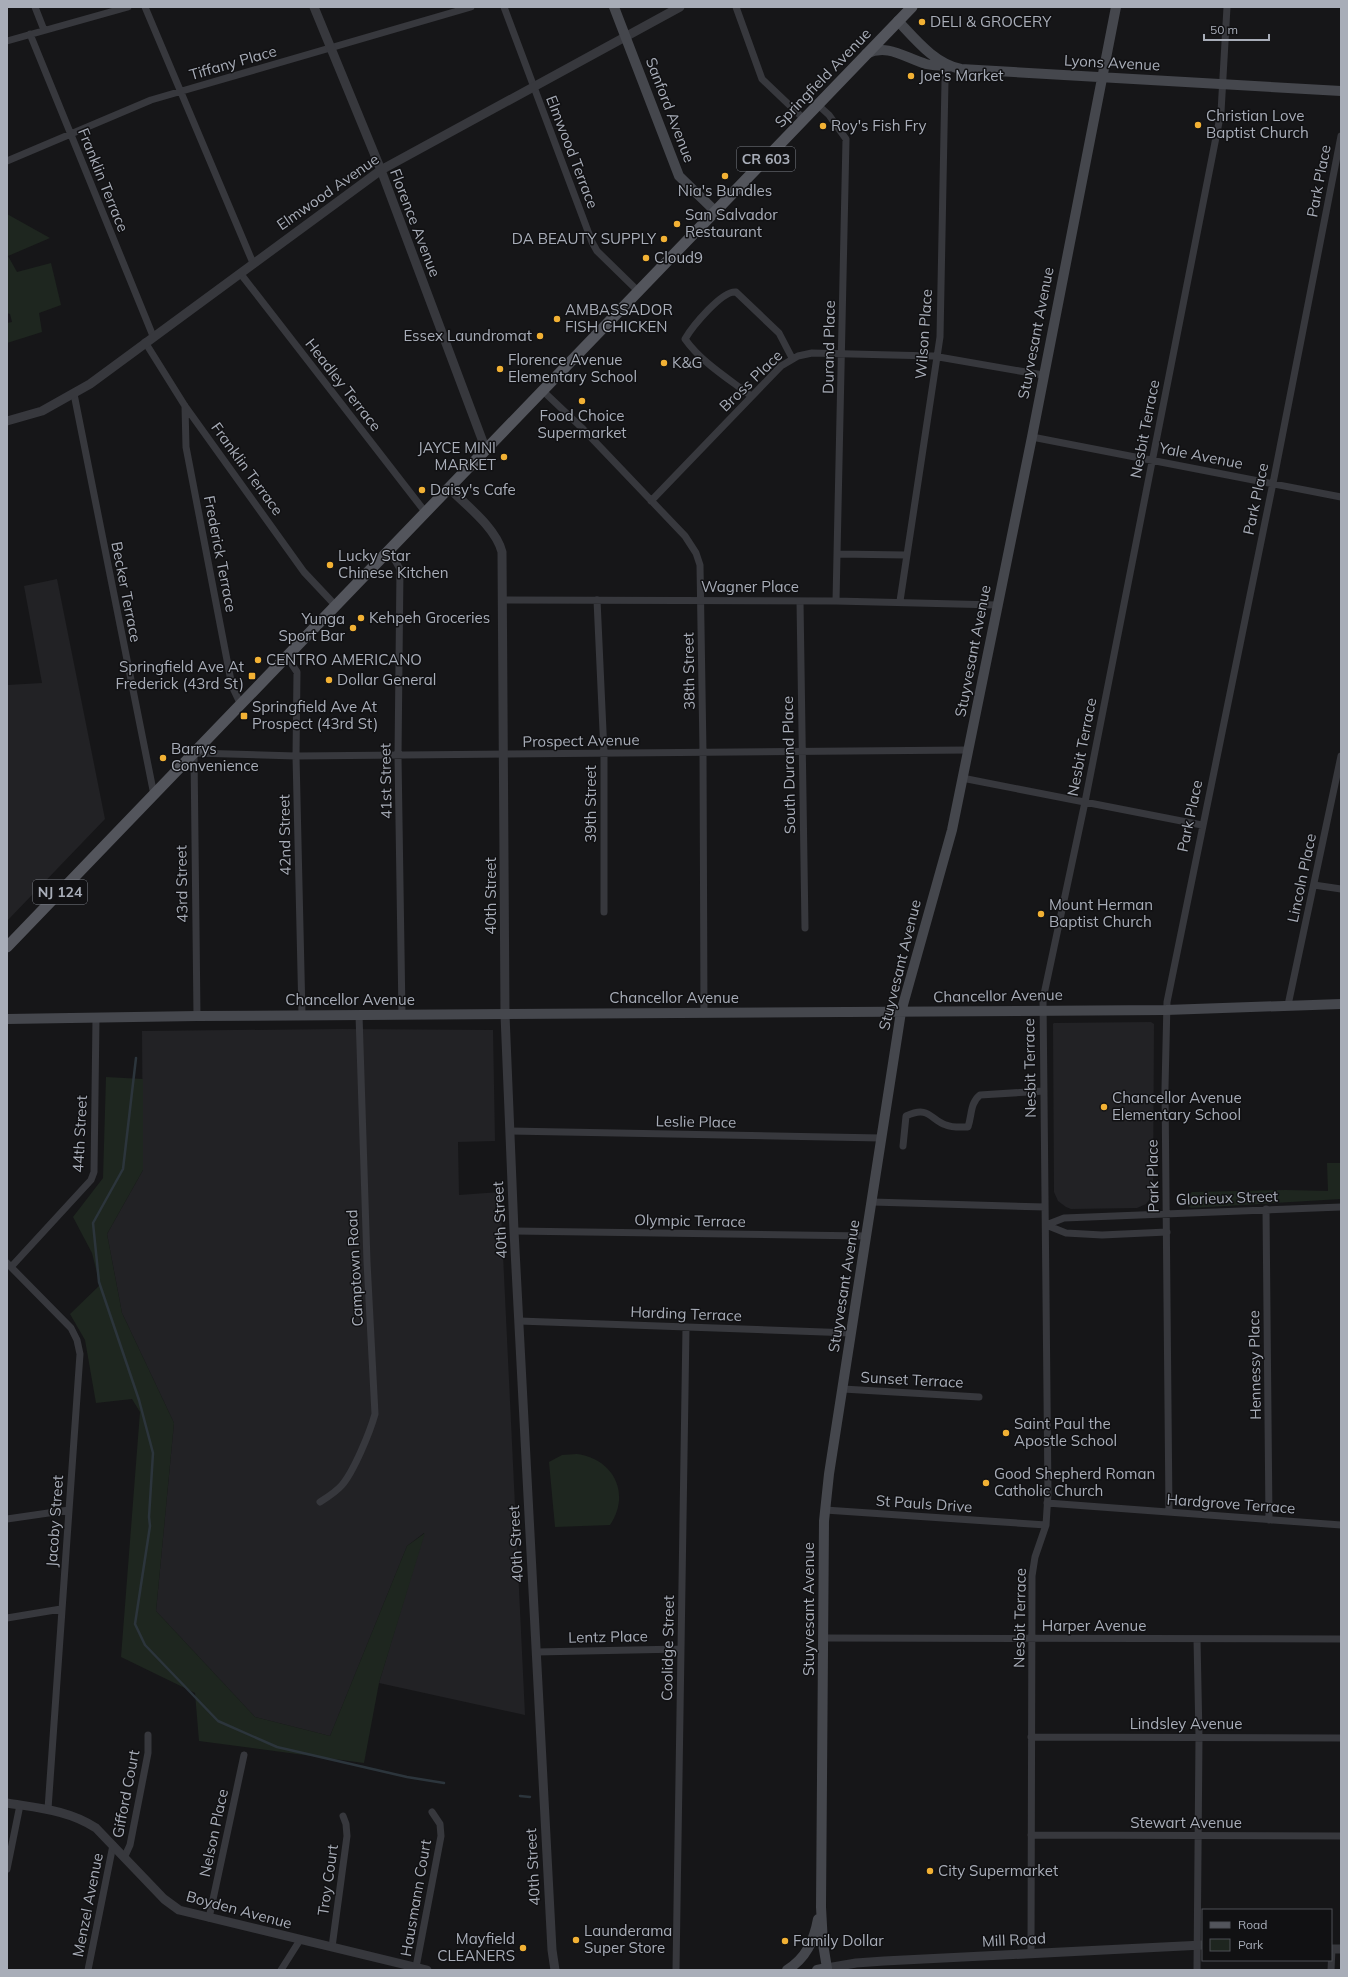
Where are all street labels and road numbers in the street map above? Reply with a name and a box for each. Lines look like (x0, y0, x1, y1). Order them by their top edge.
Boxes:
street label: Springfield Avenue (770, 24, 875, 131)
street label: Tiffany Place (187, 41, 279, 84)
street label: Lyons Avenue (1063, 50, 1161, 75)
street label: Sanford Avenue (642, 55, 699, 165)
street label: Elmwood Terrace (542, 93, 603, 211)
street label: Franklin Terrace (74, 125, 133, 235)
street label: Park Place (1302, 143, 1335, 219)
road number: CR 603 (737, 147, 795, 171)
street label: Elmwood Avenue (273, 149, 383, 234)
street label: Florence Avenue (386, 166, 445, 280)
street label: Stuyvesant Avenue (1013, 265, 1058, 401)
street label: Wilson Place (911, 288, 936, 380)
street label: Durand Place (818, 300, 839, 394)
street label: Headley Terrace (301, 335, 386, 435)
street label: Bross Place (715, 346, 786, 415)
street label: Nesbit Terrace (1126, 378, 1163, 480)
street label: Franklin Terrace (207, 418, 288, 519)
street label: Yale Avenue (1157, 438, 1245, 473)
street label: Park Place (1239, 461, 1272, 537)
street label: Frederick Terrace (200, 494, 241, 614)
street label: Becker Terrace (107, 540, 146, 644)
street label: Wagner Place (701, 577, 799, 596)
street label: Stuyvesant Avenue (950, 583, 995, 719)
street label: 38th Street (678, 632, 699, 710)
street label: South Durand Place (778, 696, 799, 834)
street label: Nesbit Terrace (1063, 696, 1100, 798)
street label: Prospect Avenue (522, 730, 640, 751)
street label: 41st Street (375, 743, 396, 819)
street label: 39th Street (581, 765, 600, 843)
street label: Park Place (1173, 778, 1206, 854)
street label: 42nd Street (274, 794, 295, 876)
street label: Lincoln Place (1283, 832, 1320, 924)
street label: 43rd Street (171, 845, 192, 923)
street label: 40th Street (481, 857, 500, 935)
road number: NJ 124 (33, 880, 87, 904)
street label: Stuyvesant Avenue (874, 898, 925, 1032)
street label: Chancellor Avenue (933, 985, 1063, 1006)
street label: Chancellor Avenue (609, 988, 739, 1007)
street label: Chancellor Avenue (285, 990, 415, 1009)
street label: Nesbit Terrace (1019, 1018, 1040, 1118)
street label: 44th Street (68, 1095, 91, 1173)
street label: Leslie Place (656, 1111, 737, 1132)
street label: Park Place (1142, 1139, 1163, 1213)
street label: 40th Street (488, 1181, 511, 1259)
street label: Glorieux Street (1176, 1186, 1278, 1209)
street label: Camptown Road (342, 1209, 367, 1327)
street label: Olympic Terrace (634, 1210, 746, 1231)
street label: Stuyvesant Avenue (824, 1218, 863, 1354)
street label: Harding Terrace (630, 1302, 742, 1325)
street label: Hennessy Place (1244, 1310, 1265, 1420)
street label: Sunset Terrace (860, 1367, 964, 1392)
street label: Jacoby Street (42, 1474, 67, 1568)
street label: Hardgrove Terrace (1166, 1490, 1296, 1517)
street label: St Pauls Drive (875, 1491, 973, 1516)
street label: 40th Street (504, 1505, 527, 1583)
street label: Stuyvesant Avenue (799, 1542, 818, 1676)
street label: Nesbit Terrace (1009, 1568, 1030, 1668)
street label: Coolidge Street (657, 1595, 678, 1701)
street label: Harper Avenue (1042, 1616, 1146, 1635)
street label: Lentz Place (568, 1626, 648, 1647)
street label: Lindsley Avenue (1130, 1714, 1242, 1733)
street label: Gifford Court (108, 1748, 143, 1839)
street label: Nelson Place (195, 1787, 232, 1879)
street label: Stewart Avenue (1130, 1813, 1242, 1832)
street label: 40th Street (521, 1828, 544, 1906)
street label: Hausmann Court (396, 1838, 435, 1958)
street label: Troy Court (313, 1843, 342, 1917)
street label: Menzel Avenue (68, 1851, 107, 1958)
street label: Boyden Avenue (184, 1886, 294, 1933)
street label: Mill Road (981, 1928, 1047, 1951)

